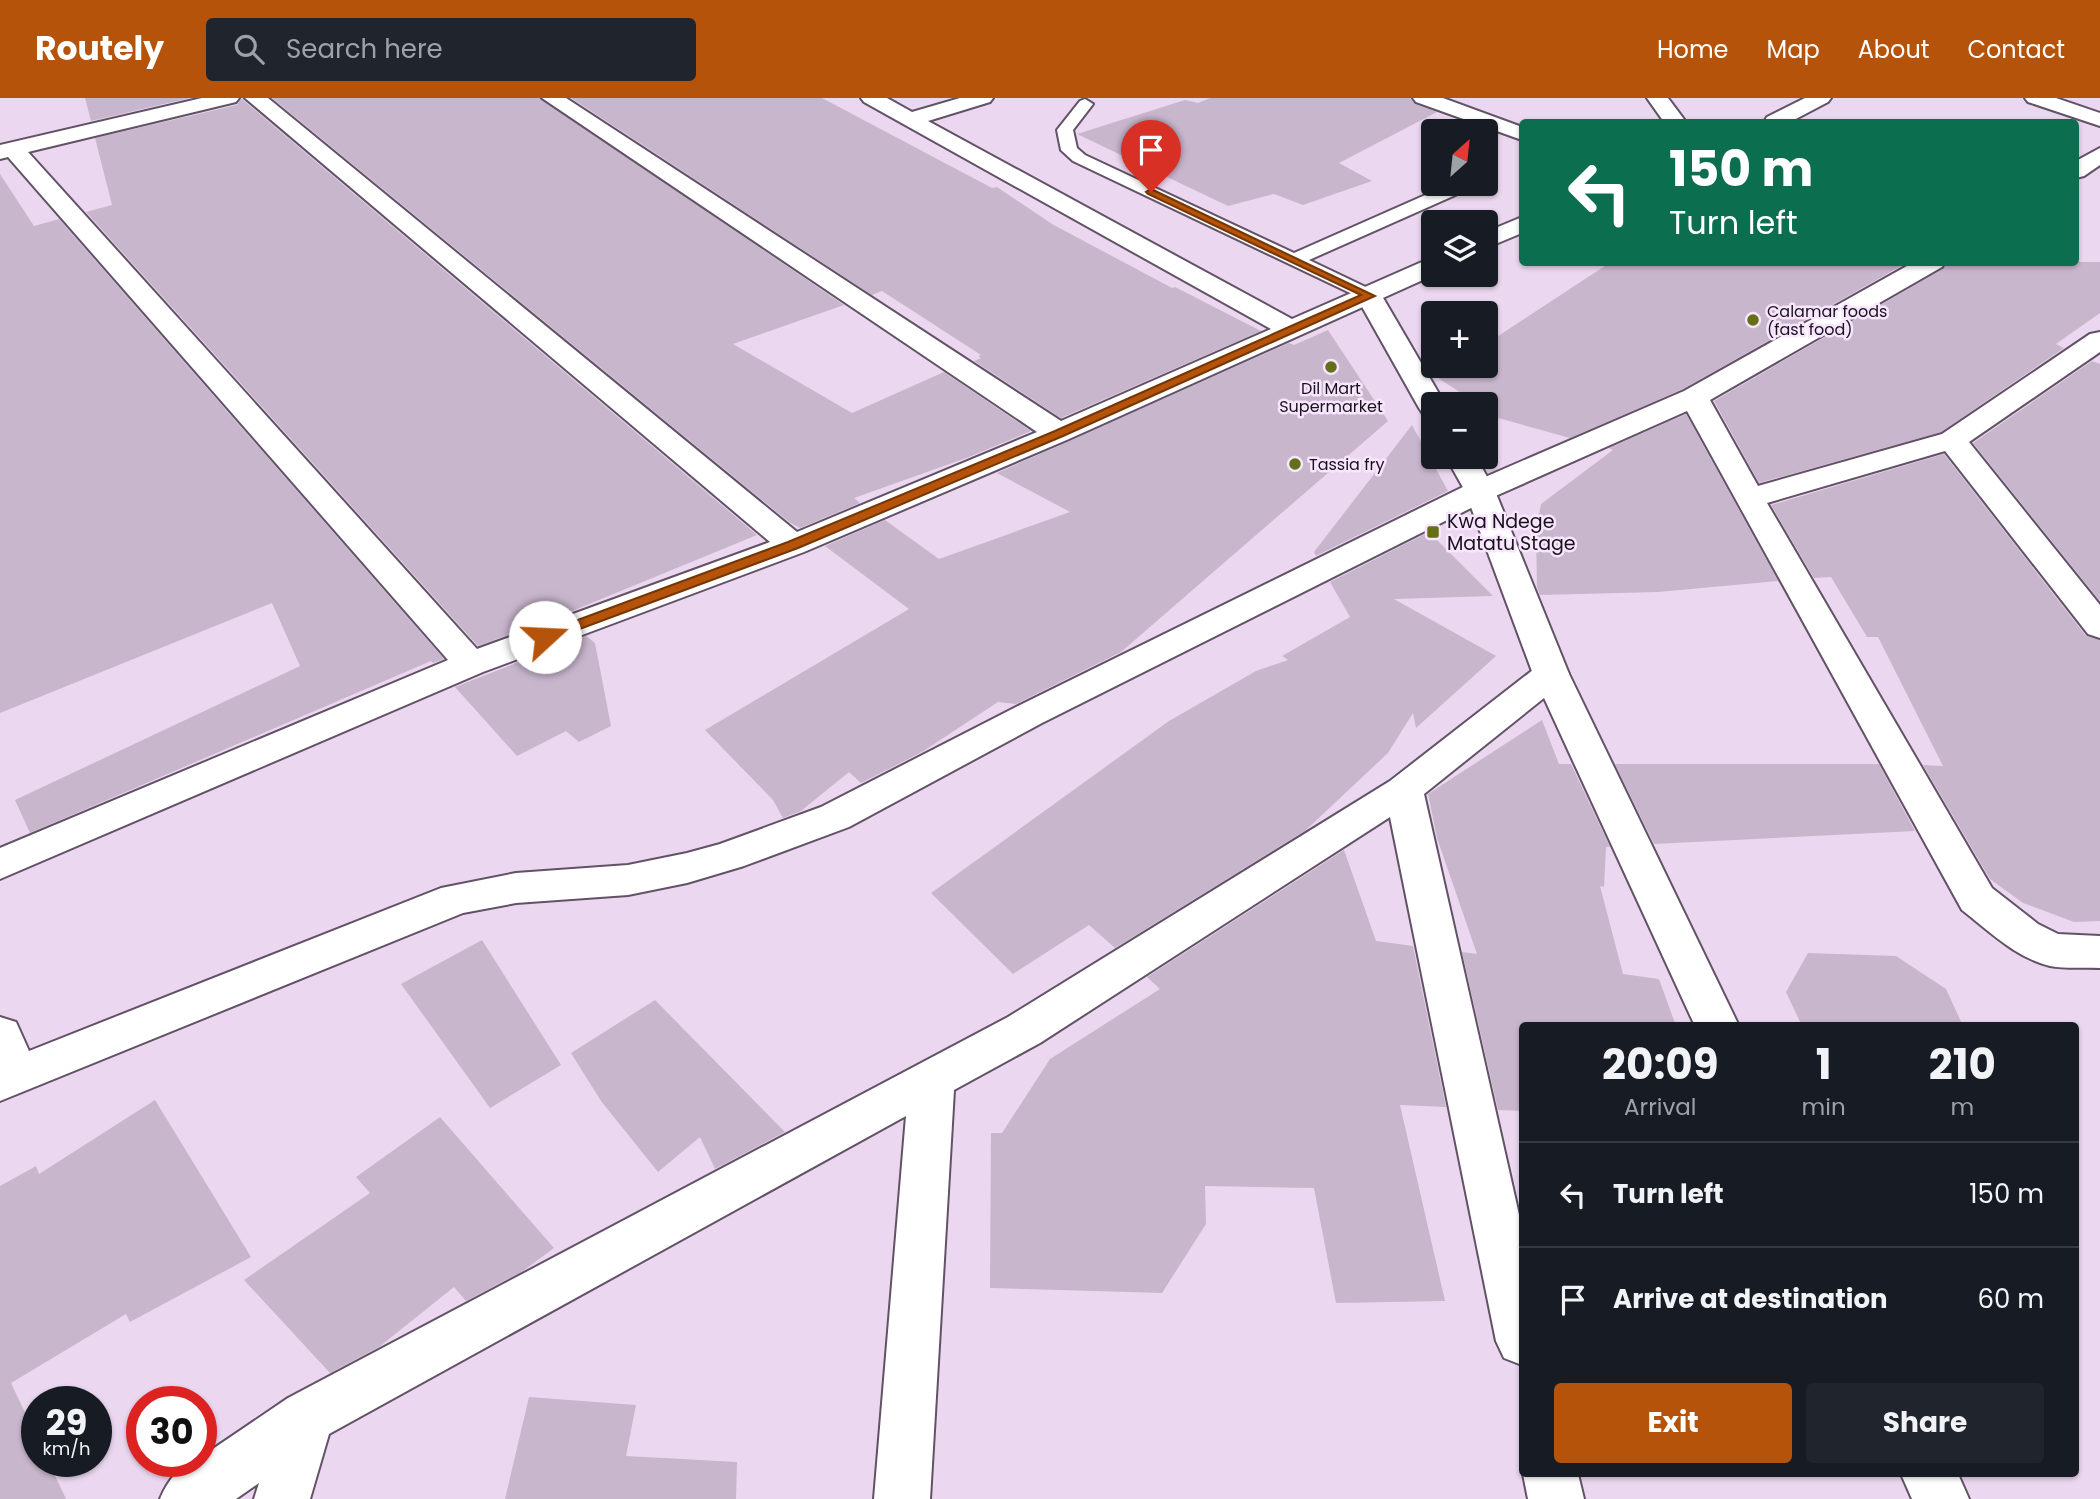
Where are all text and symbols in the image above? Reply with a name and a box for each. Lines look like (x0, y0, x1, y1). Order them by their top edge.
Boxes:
search box (206, 18, 696, 81)
text: Routely (35, 25, 164, 72)
icon: search (230, 30, 268, 68)
text: Search here (286, 31, 443, 67)
text: Home (1657, 33, 1729, 66)
text: Map (1767, 33, 1820, 66)
text: About (1858, 33, 1929, 66)
text: Contact (1967, 33, 2065, 66)
north arrow (1421, 119, 1498, 196)
map controls (1421, 119, 1498, 469)
pin (1121, 120, 1181, 192)
icon: arrive (1132, 131, 1170, 169)
text: 150 m (1669, 135, 1814, 203)
icon: left (1554, 147, 1645, 238)
text: Turn left (1669, 200, 1798, 245)
button: layers (1421, 210, 1498, 287)
place label: Calamar foods (fast food) (1767, 300, 1887, 341)
button: + (1421, 301, 1498, 378)
marker: Calamar foods (fast food) (1745, 312, 1761, 328)
marker: Dil Mart Supermarket (1323, 359, 1339, 375)
place label: Dil Mart Supermarket (1279, 377, 1383, 418)
button: − (1421, 392, 1498, 469)
place label: Tassia fry (1309, 453, 1384, 476)
marker: Tassia fry (1287, 456, 1303, 472)
place label: Kwa Ndege Matatu Stage (1447, 508, 1576, 557)
marker: Kwa Ndege Matatu Stage (1425, 524, 1441, 540)
position arrow (508, 600, 582, 674)
text: 20:09 (1602, 1035, 1719, 1094)
text: 1 (1816, 1035, 1832, 1094)
text: 210 (1929, 1035, 1996, 1094)
text: Arrival (1624, 1091, 1697, 1123)
text: min (1802, 1091, 1846, 1123)
text: m (1950, 1091, 1974, 1123)
icon: left (1554, 1176, 1592, 1214)
text: Turn left (1613, 1176, 1724, 1212)
text: 150 m (1969, 1176, 2044, 1212)
icon: arrive (1554, 1281, 1592, 1319)
text: Arrive at destination (1613, 1281, 1888, 1317)
text: 60 m (1977, 1281, 2044, 1317)
button: Exit (1554, 1383, 1792, 1463)
button: Share (1806, 1383, 2044, 1463)
speed limit sign: 30 (126, 1386, 217, 1477)
text: 29 (46, 1398, 87, 1447)
text: km/h (43, 1436, 90, 1461)

